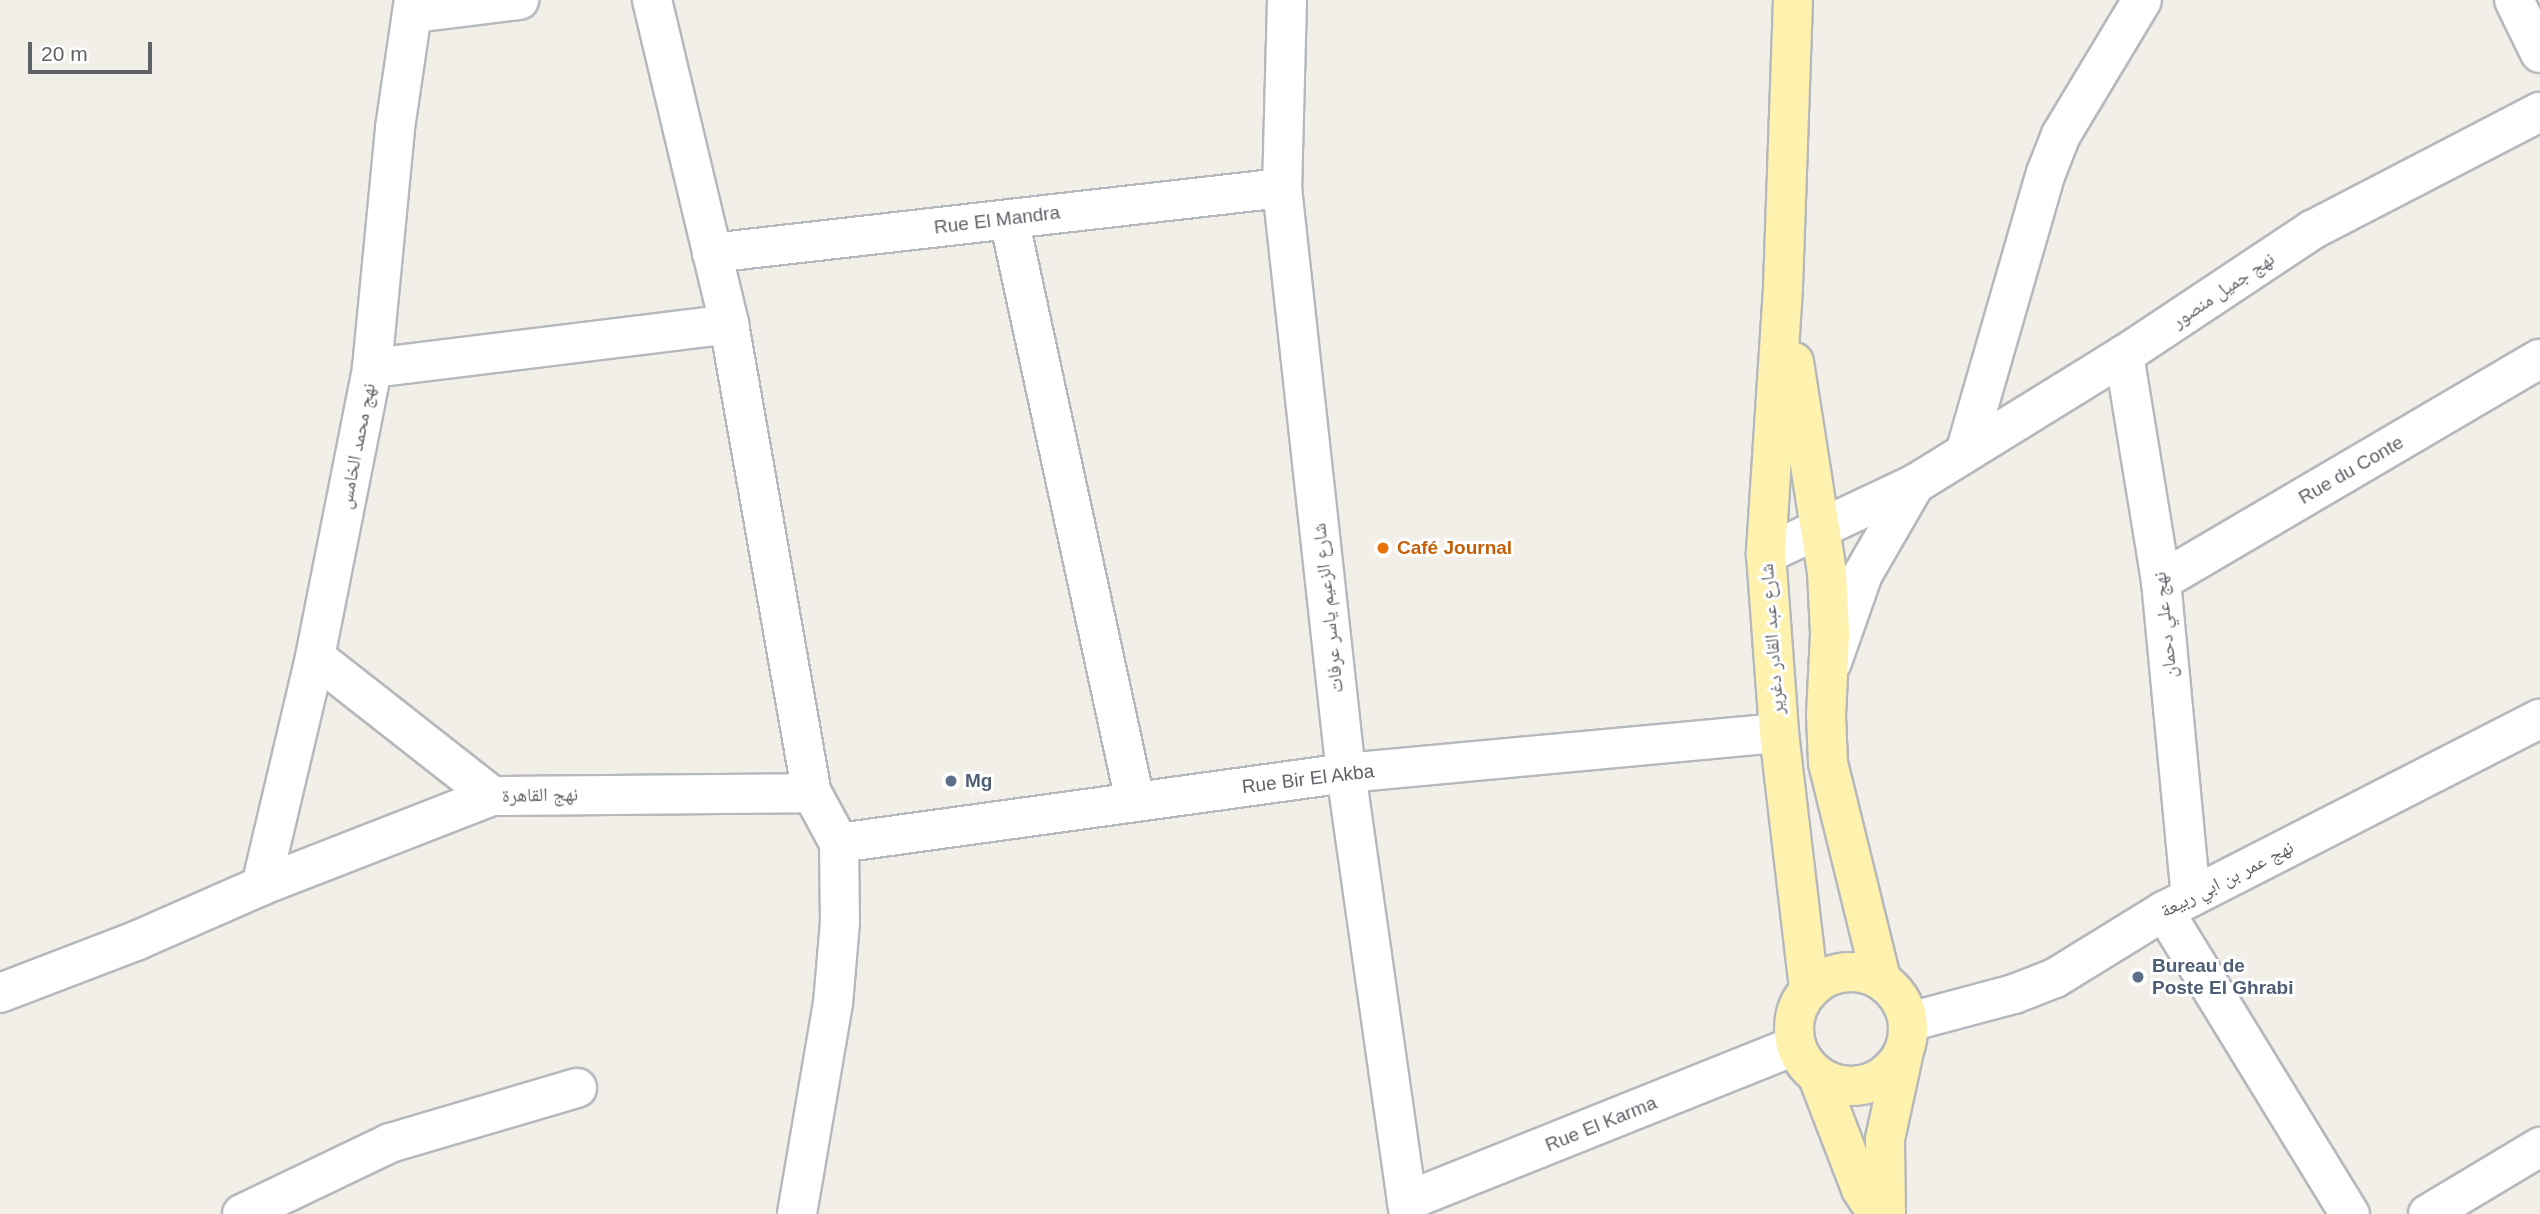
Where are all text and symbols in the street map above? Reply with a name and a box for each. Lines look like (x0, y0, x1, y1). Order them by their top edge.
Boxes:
scale bar (32, 28, 156, 72)
text: 20 m (41, 42, 88, 65)
street label: Rue El Mandra (933, 201, 1061, 239)
street label: نهج جميل منصور (2167, 247, 2279, 333)
street label: نهج محمد الخامس (334, 381, 380, 511)
street label: Rue du Conte (2295, 431, 2407, 509)
street label: شارع الزعيم ياسر عرفات (1308, 522, 1348, 694)
place label: Café Journal (1397, 537, 1512, 559)
marker: Café Journal (1375, 540, 1391, 556)
street label: شارع عبد القادر دغرير (1755, 563, 1789, 715)
street label: نهج علي دحمان (2148, 571, 2182, 679)
street label: Rue Bir El Akba (1240, 760, 1376, 798)
place label: Mg (965, 770, 992, 792)
marker: Mg (943, 773, 959, 789)
street label: نهج القاهرة (502, 783, 578, 807)
street label: نهج عمر بن ابي ربيعة (2157, 836, 2297, 922)
place label: Bureau de Poste El Ghrabi (2152, 955, 2293, 999)
marker: Bureau de Poste El Ghrabi (2130, 969, 2146, 985)
street label: Rue El Karma (1542, 1091, 1660, 1157)

